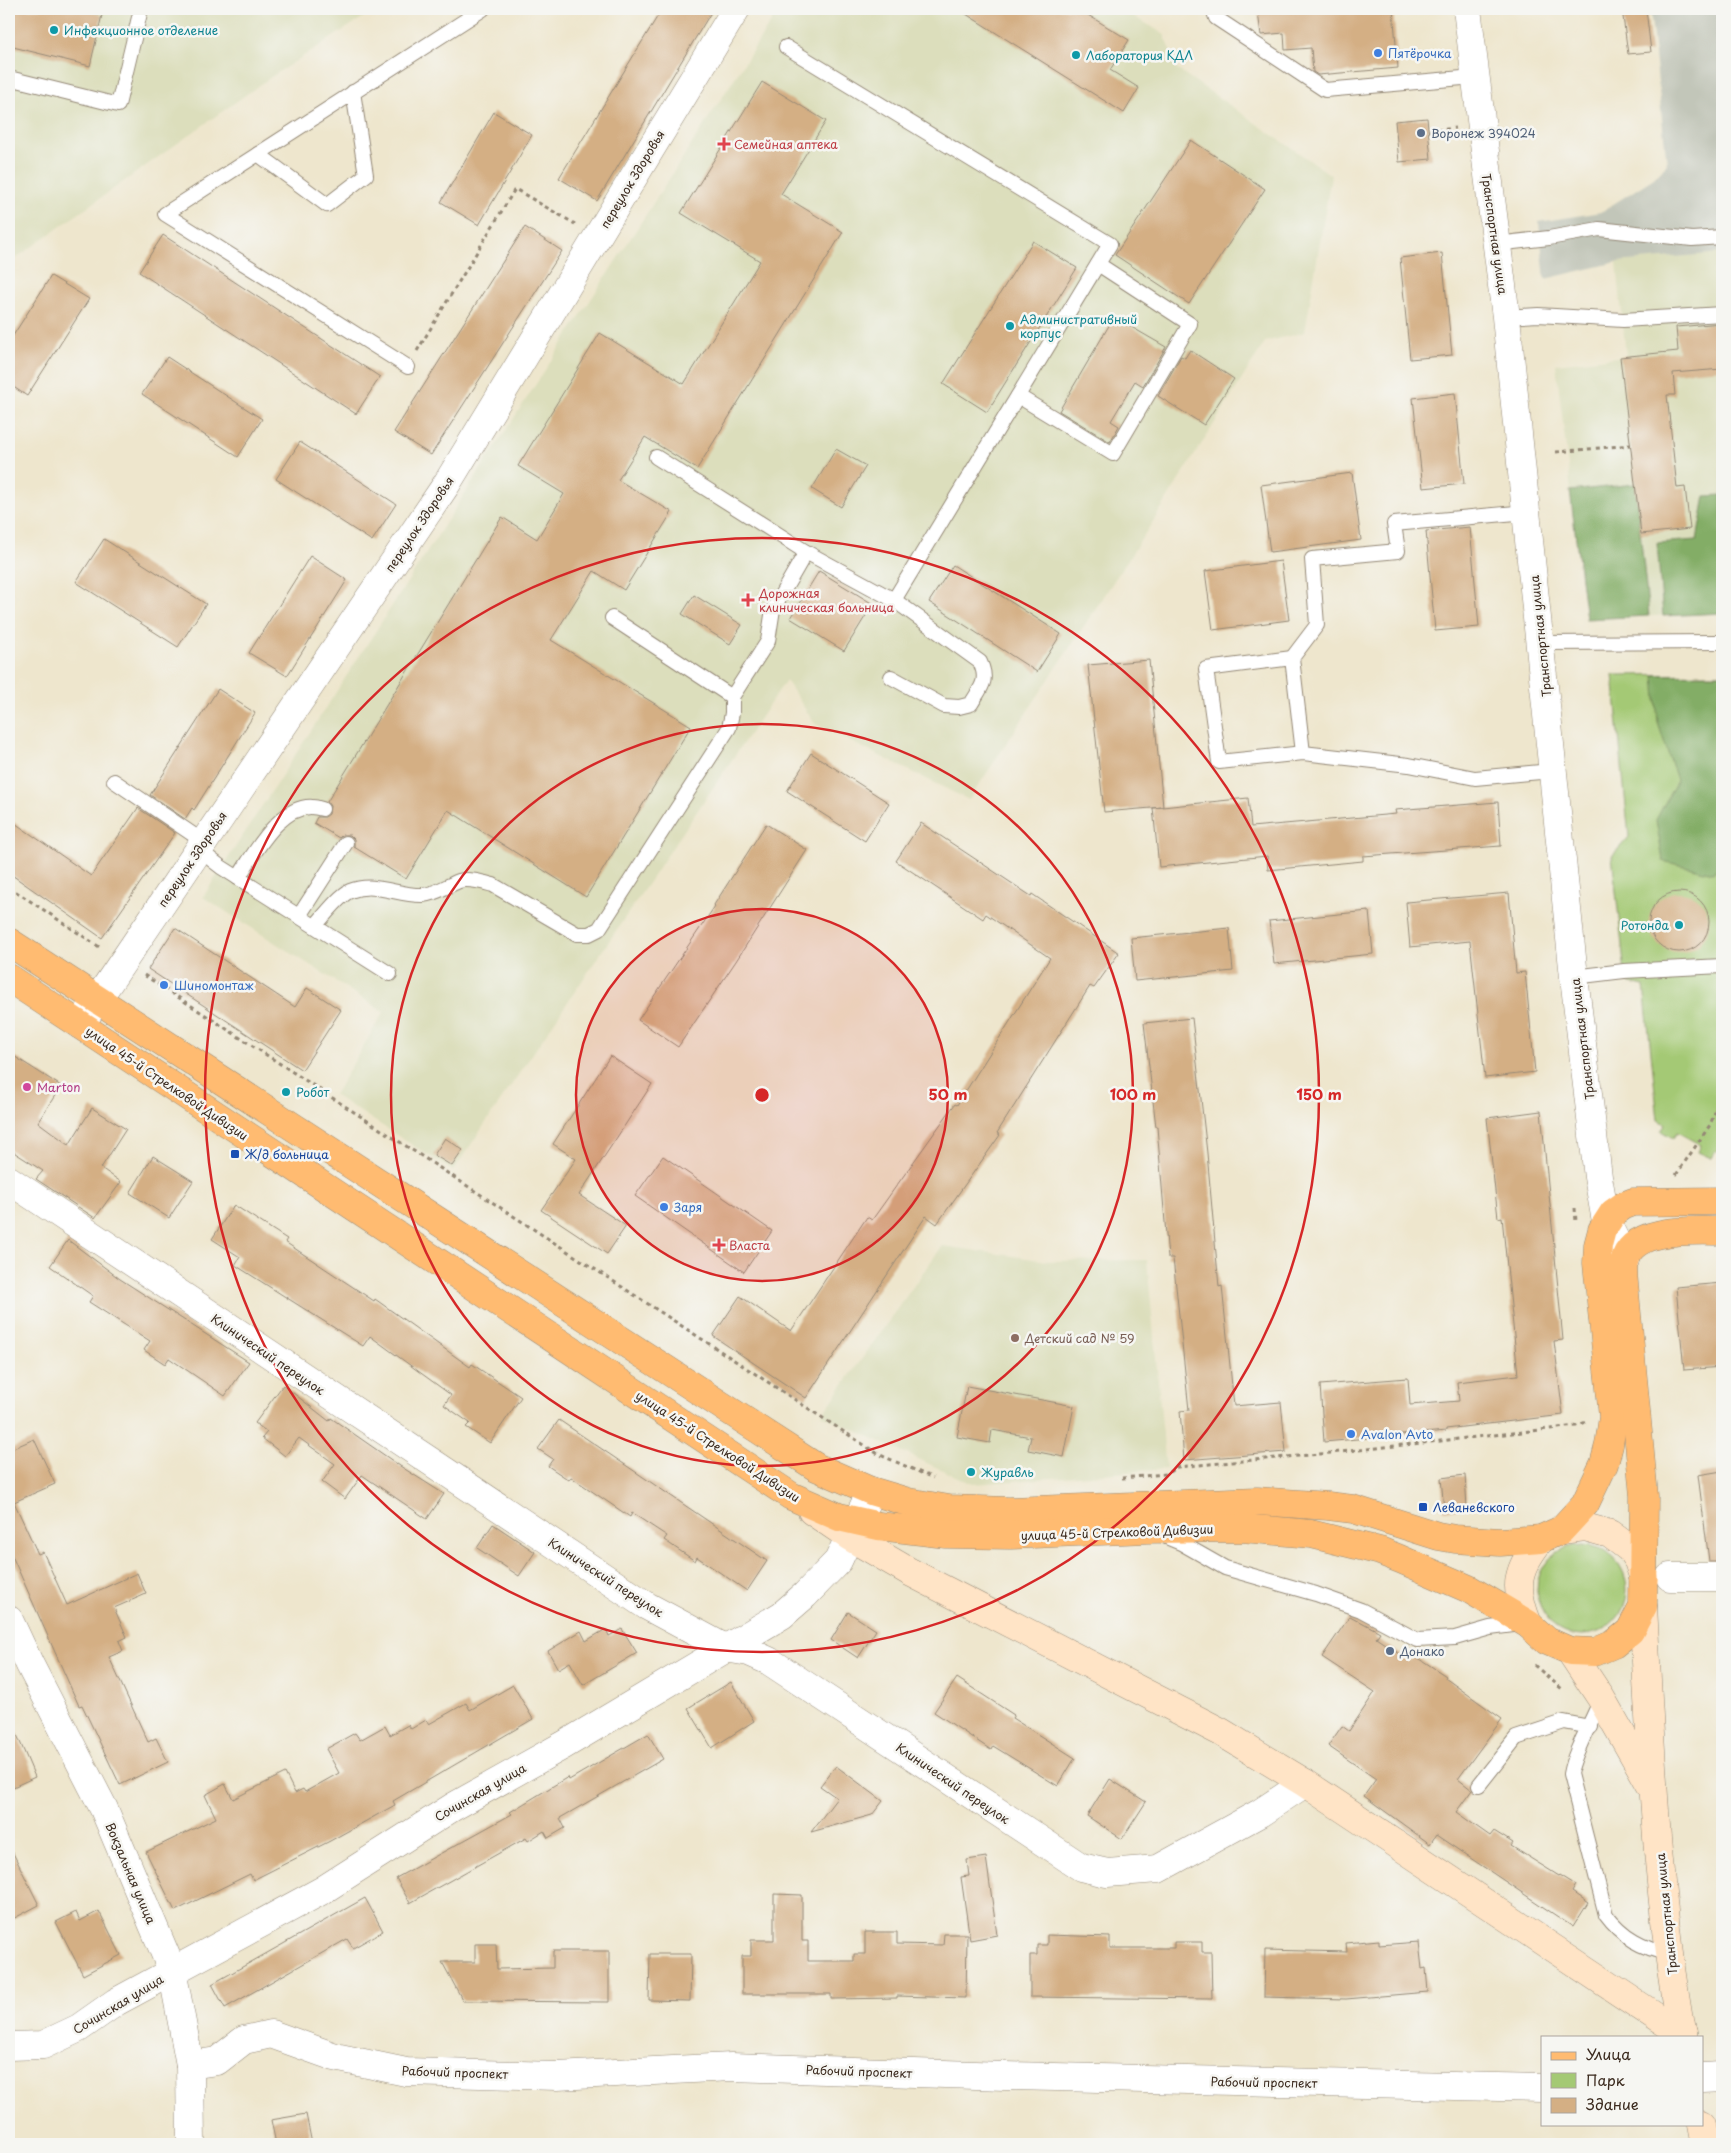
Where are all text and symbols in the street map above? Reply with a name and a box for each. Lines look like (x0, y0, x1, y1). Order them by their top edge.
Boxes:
place label: Инфекционное отделение (64, 21, 218, 39)
marker: Инфекционное отделение (48, 24, 60, 36)
place label: Пятёрочка (1388, 44, 1452, 62)
place label: Лаборатория КДЛ (1086, 46, 1193, 64)
marker: Пятёрочка (1372, 47, 1384, 59)
marker: Лаборатория КДЛ (1070, 49, 1082, 61)
place label: Воронеж 394024 (1431, 124, 1536, 142)
street label: переулок Здоровья (595, 126, 669, 232)
marker: Воронеж 394024 (1415, 127, 1427, 139)
place label: Семейная аптека (734, 135, 838, 153)
marker: Семейная аптека (718, 138, 730, 150)
street label: Транспортная улица (1478, 172, 1512, 296)
place label: Административный корпус (1020, 310, 1137, 342)
marker: Административный корпус (1004, 320, 1016, 332)
street label: переулок Здоровья (380, 473, 458, 575)
street label: Транспортная улица (1525, 574, 1555, 698)
place label: Дорожная клиническая больница (758, 584, 894, 616)
marker: Дорожная клиническая больница (741, 593, 755, 607)
street label: переулок Здоровья (153, 808, 231, 910)
place label: Ротонда (1621, 916, 1670, 934)
marker: Ротонда (1673, 919, 1685, 931)
place label: Шиномонтаж (174, 976, 254, 994)
street label: Транспортная улица (1566, 977, 1598, 1101)
marker: Шиномонтаж (158, 979, 170, 991)
street label: улица 45-й Стрелковой Дивизии (82, 1022, 252, 1144)
place label: Marton (37, 1078, 80, 1096)
marker: Marton (21, 1081, 33, 1093)
text: 50 m (929, 1082, 967, 1105)
text: 100 m (1110, 1082, 1156, 1105)
text: 150 m (1296, 1082, 1342, 1105)
place label: Робот (296, 1083, 330, 1101)
marker: Робот (280, 1086, 292, 1098)
centre of rings (753, 1086, 771, 1104)
place label: Ж/д больница (244, 1145, 329, 1163)
marker: Ж/д больница (229, 1148, 241, 1160)
place label: Заря (674, 1198, 702, 1216)
marker: Заря (658, 1201, 670, 1213)
place label: Власта (729, 1236, 771, 1254)
marker: Власта (713, 1239, 725, 1251)
street label: Клинический переулок (207, 1309, 329, 1399)
place label: Детский сад № 59 (1024, 1329, 1134, 1347)
marker: Детский сад № 59 (1009, 1332, 1021, 1344)
street label: улица 45-й Стрелковой Дивизии (632, 1386, 804, 1506)
place label: Avalon Avto (1361, 1425, 1433, 1443)
marker: Avalon Avto (1345, 1428, 1357, 1440)
place label: Журавль (981, 1463, 1034, 1481)
marker: Журавль (965, 1466, 977, 1478)
place label: Леваневского (1433, 1498, 1515, 1516)
marker: Леваневского (1417, 1501, 1429, 1513)
street label: улица 45-й Стрелковой Дивизии (1020, 1520, 1214, 1544)
street label: Клинический переулок (545, 1533, 668, 1621)
place label: Донако (1399, 1642, 1445, 1660)
marker: Донако (1384, 1645, 1396, 1657)
street label: Клинический переулок (892, 1738, 1014, 1828)
street label: Сочинская улица (431, 1758, 529, 1825)
street label: Вокзальная улица (101, 1819, 161, 1927)
street label: Транспортная улица (1651, 1852, 1681, 1976)
street label: Сочинская улица (69, 1970, 167, 2038)
legend (1541, 2036, 1704, 2126)
text: Улица (1586, 2042, 1631, 2065)
street label: Рабочий проспект (805, 2060, 913, 2082)
street label: Рабочий проспект (401, 2061, 509, 2083)
text: Парк (1586, 2068, 1625, 2091)
street label: Рабочий проспект (1210, 2072, 1318, 2092)
text: Здание (1586, 2092, 1639, 2115)

